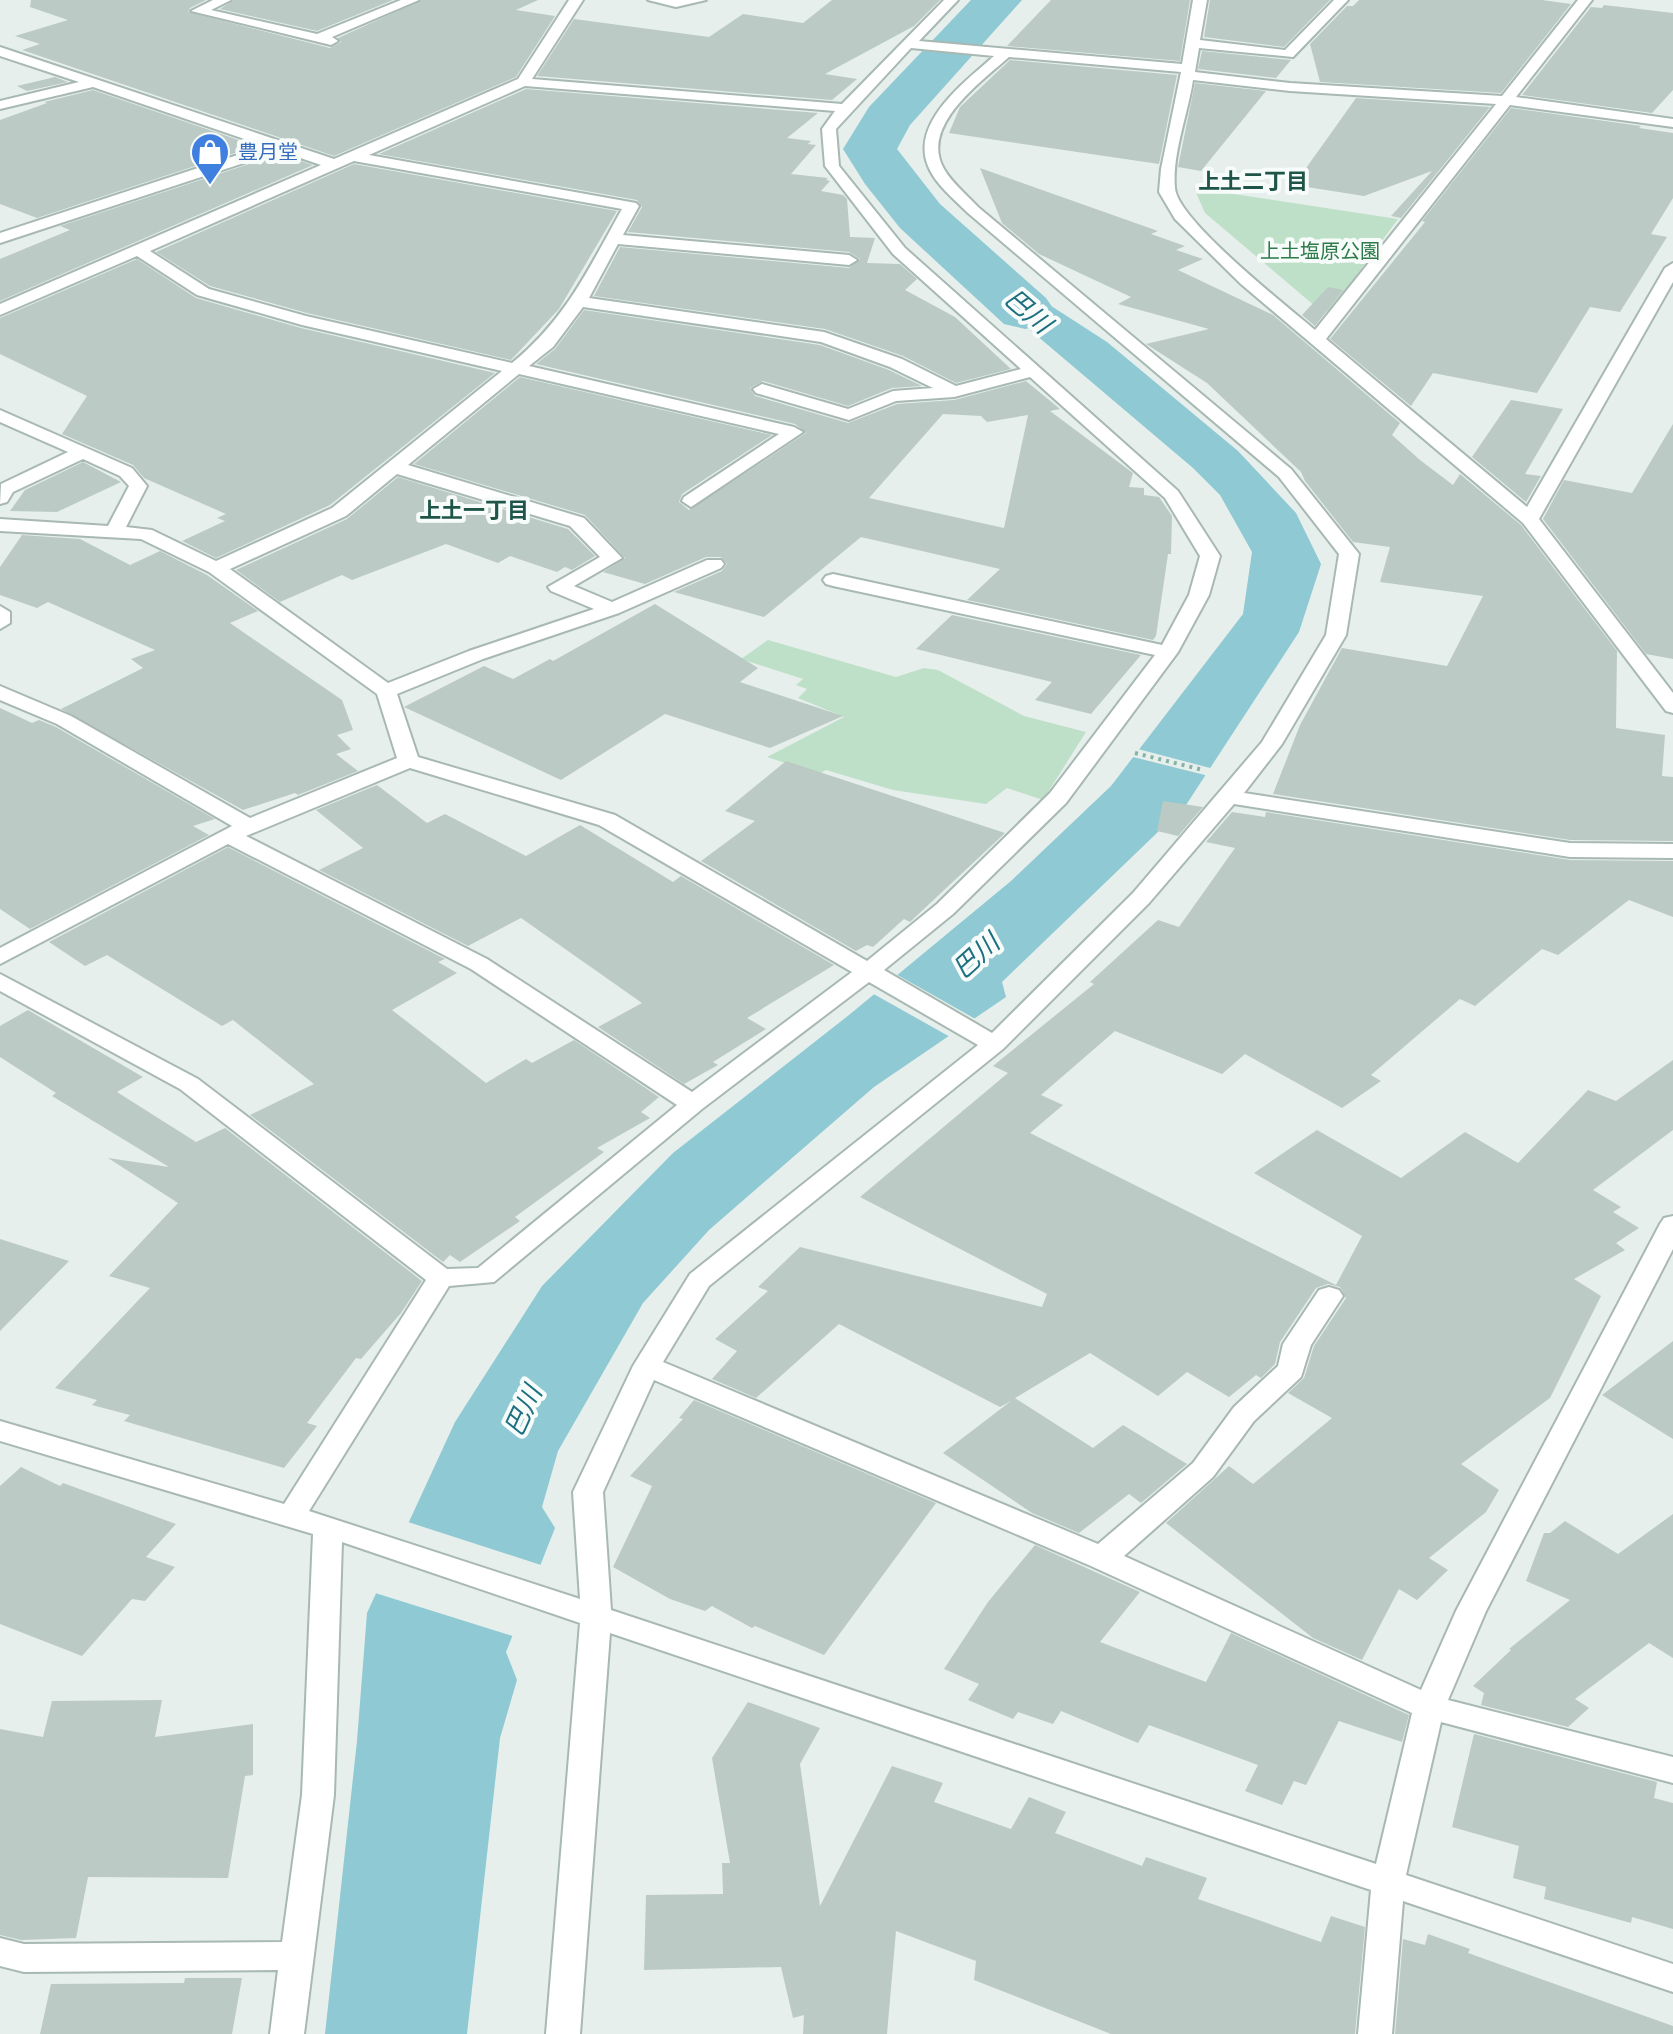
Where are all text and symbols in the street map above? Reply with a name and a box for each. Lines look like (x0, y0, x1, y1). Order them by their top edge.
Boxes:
shop icon: 豊月堂 (189, 131, 231, 186)
place label: 豊月堂 (238, 142, 298, 163)
district label: 上土二丁目 (1198, 170, 1308, 193)
park label: 上土塩原公園 (1260, 241, 1380, 262)
water label: 巴川 (999, 285, 1058, 341)
district label: 上土一丁目 (419, 499, 529, 522)
water label: 巴川 (949, 928, 1007, 984)
water label: 巴川 (501, 1380, 548, 1440)

